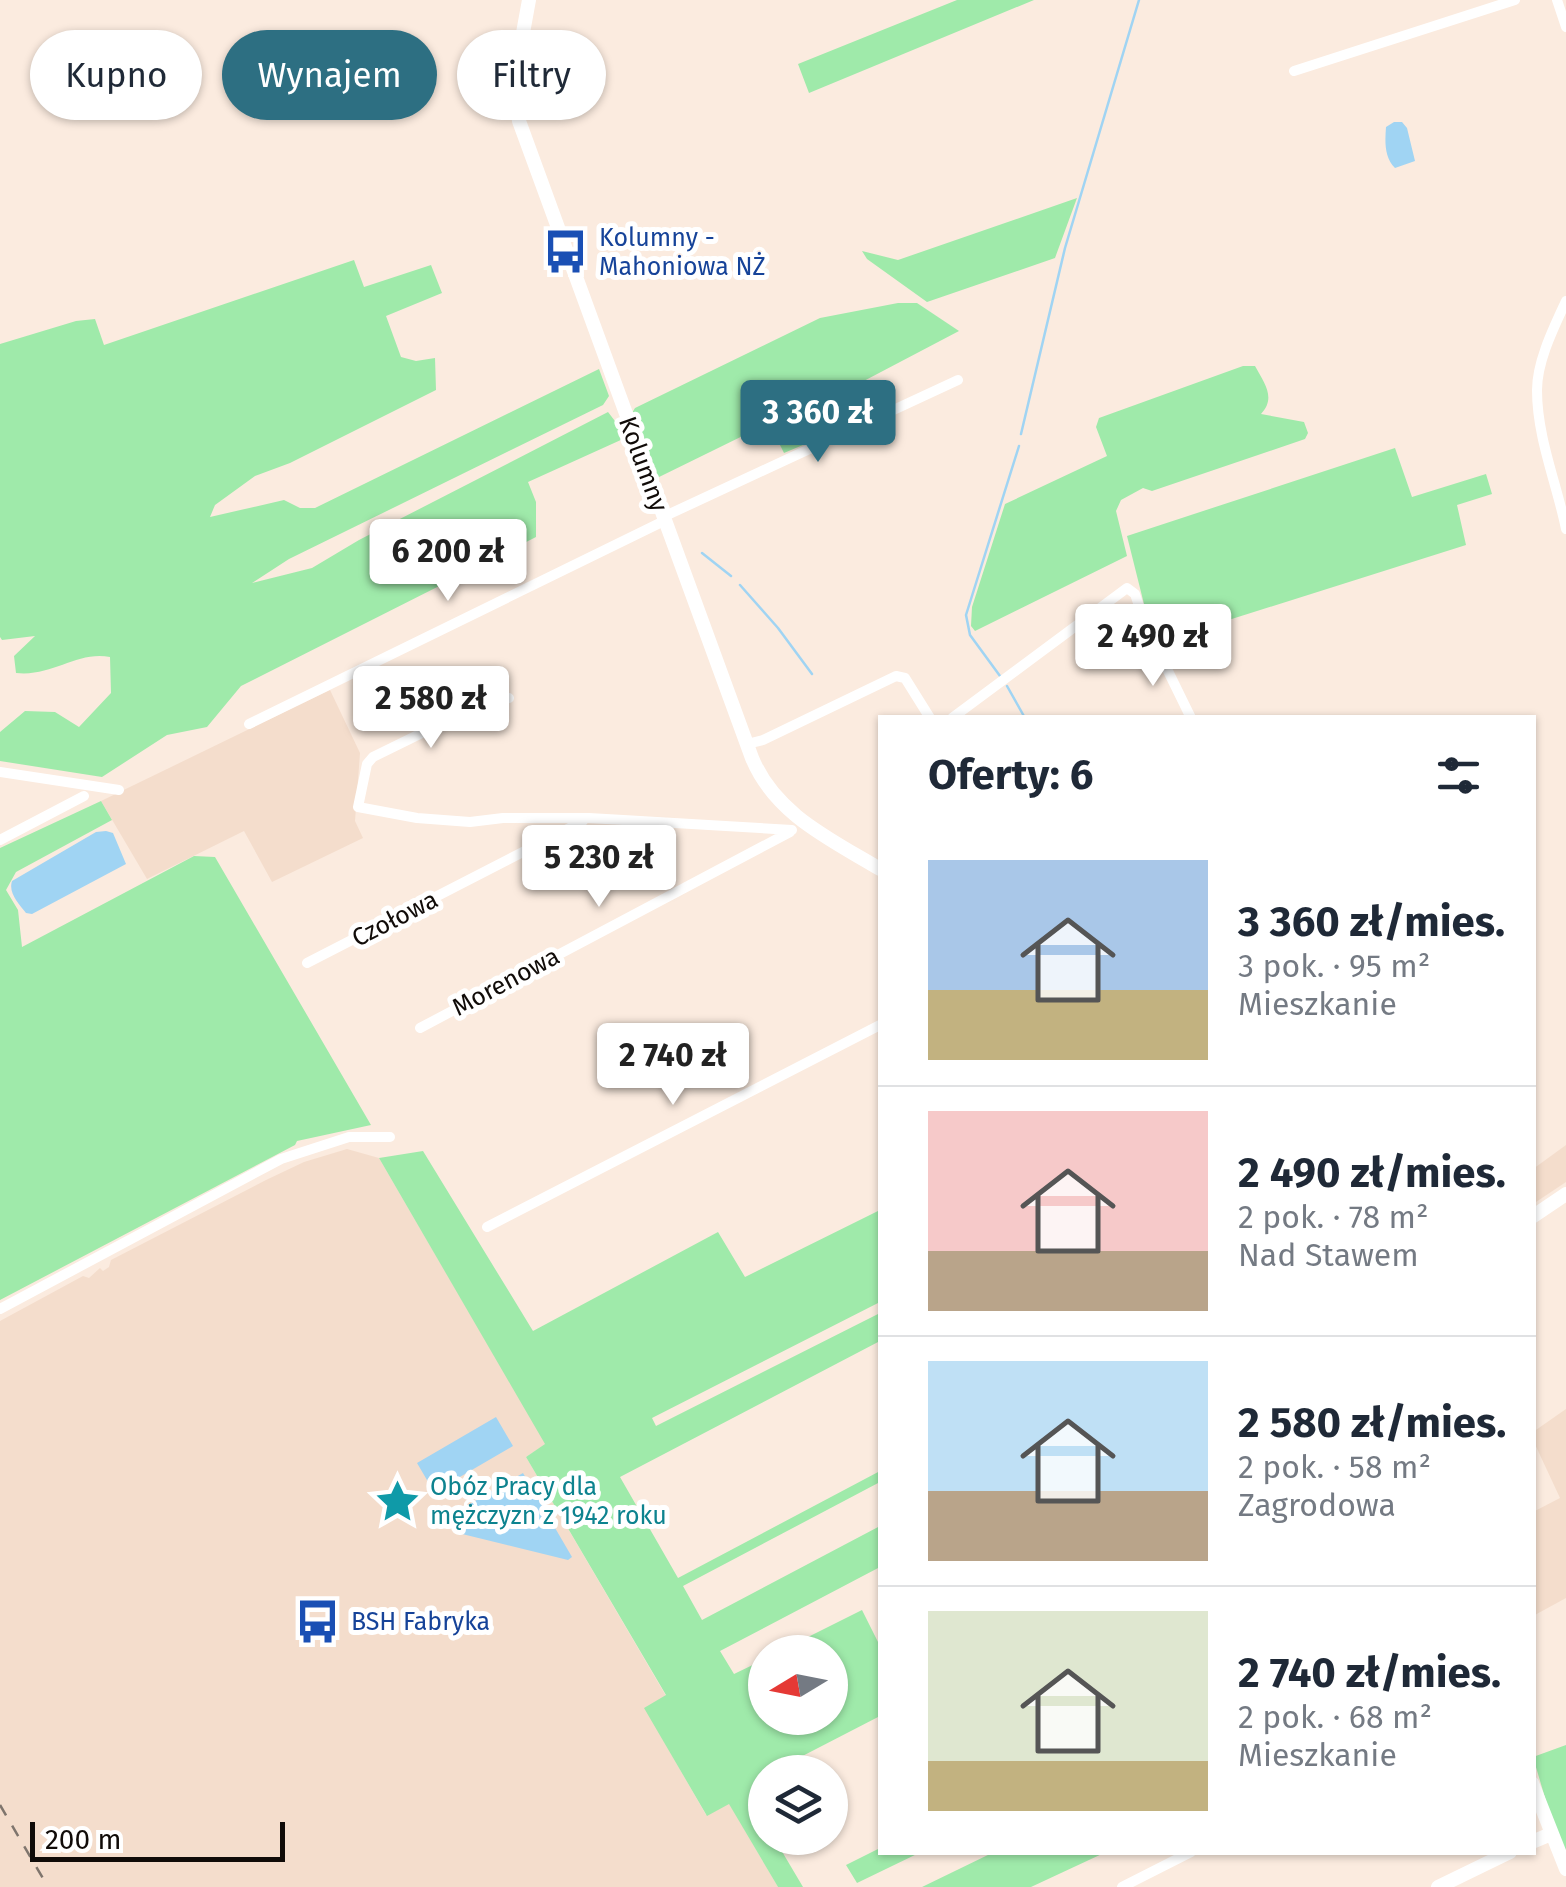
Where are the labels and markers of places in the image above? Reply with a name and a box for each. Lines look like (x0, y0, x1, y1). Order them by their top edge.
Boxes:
place label: Kolumny - Mahoniowa NŻ (599, 223, 766, 282)
bus stop icon: Kolumny - Mahoniowa NŻ (542, 228, 590, 276)
pin: 3 360 zł (715, 380, 921, 465)
pin: 6 200 zł (345, 519, 551, 604)
pin: 2 490 zł (1050, 604, 1256, 689)
pin: 2 580 zł (328, 666, 534, 751)
pin: 5 230 zł (496, 825, 702, 910)
pin: 2 740 zł (570, 1023, 776, 1108)
place label: Obóz Pracy dla mężczyzn z 1942 roku (430, 1472, 667, 1531)
place icon: Obóz Pracy dla mężczyzn z 1942 roku (373, 1477, 421, 1525)
bus stop icon: BSH Fabryka (294, 1598, 342, 1646)
place label: BSH Fabryka (351, 1607, 490, 1637)

